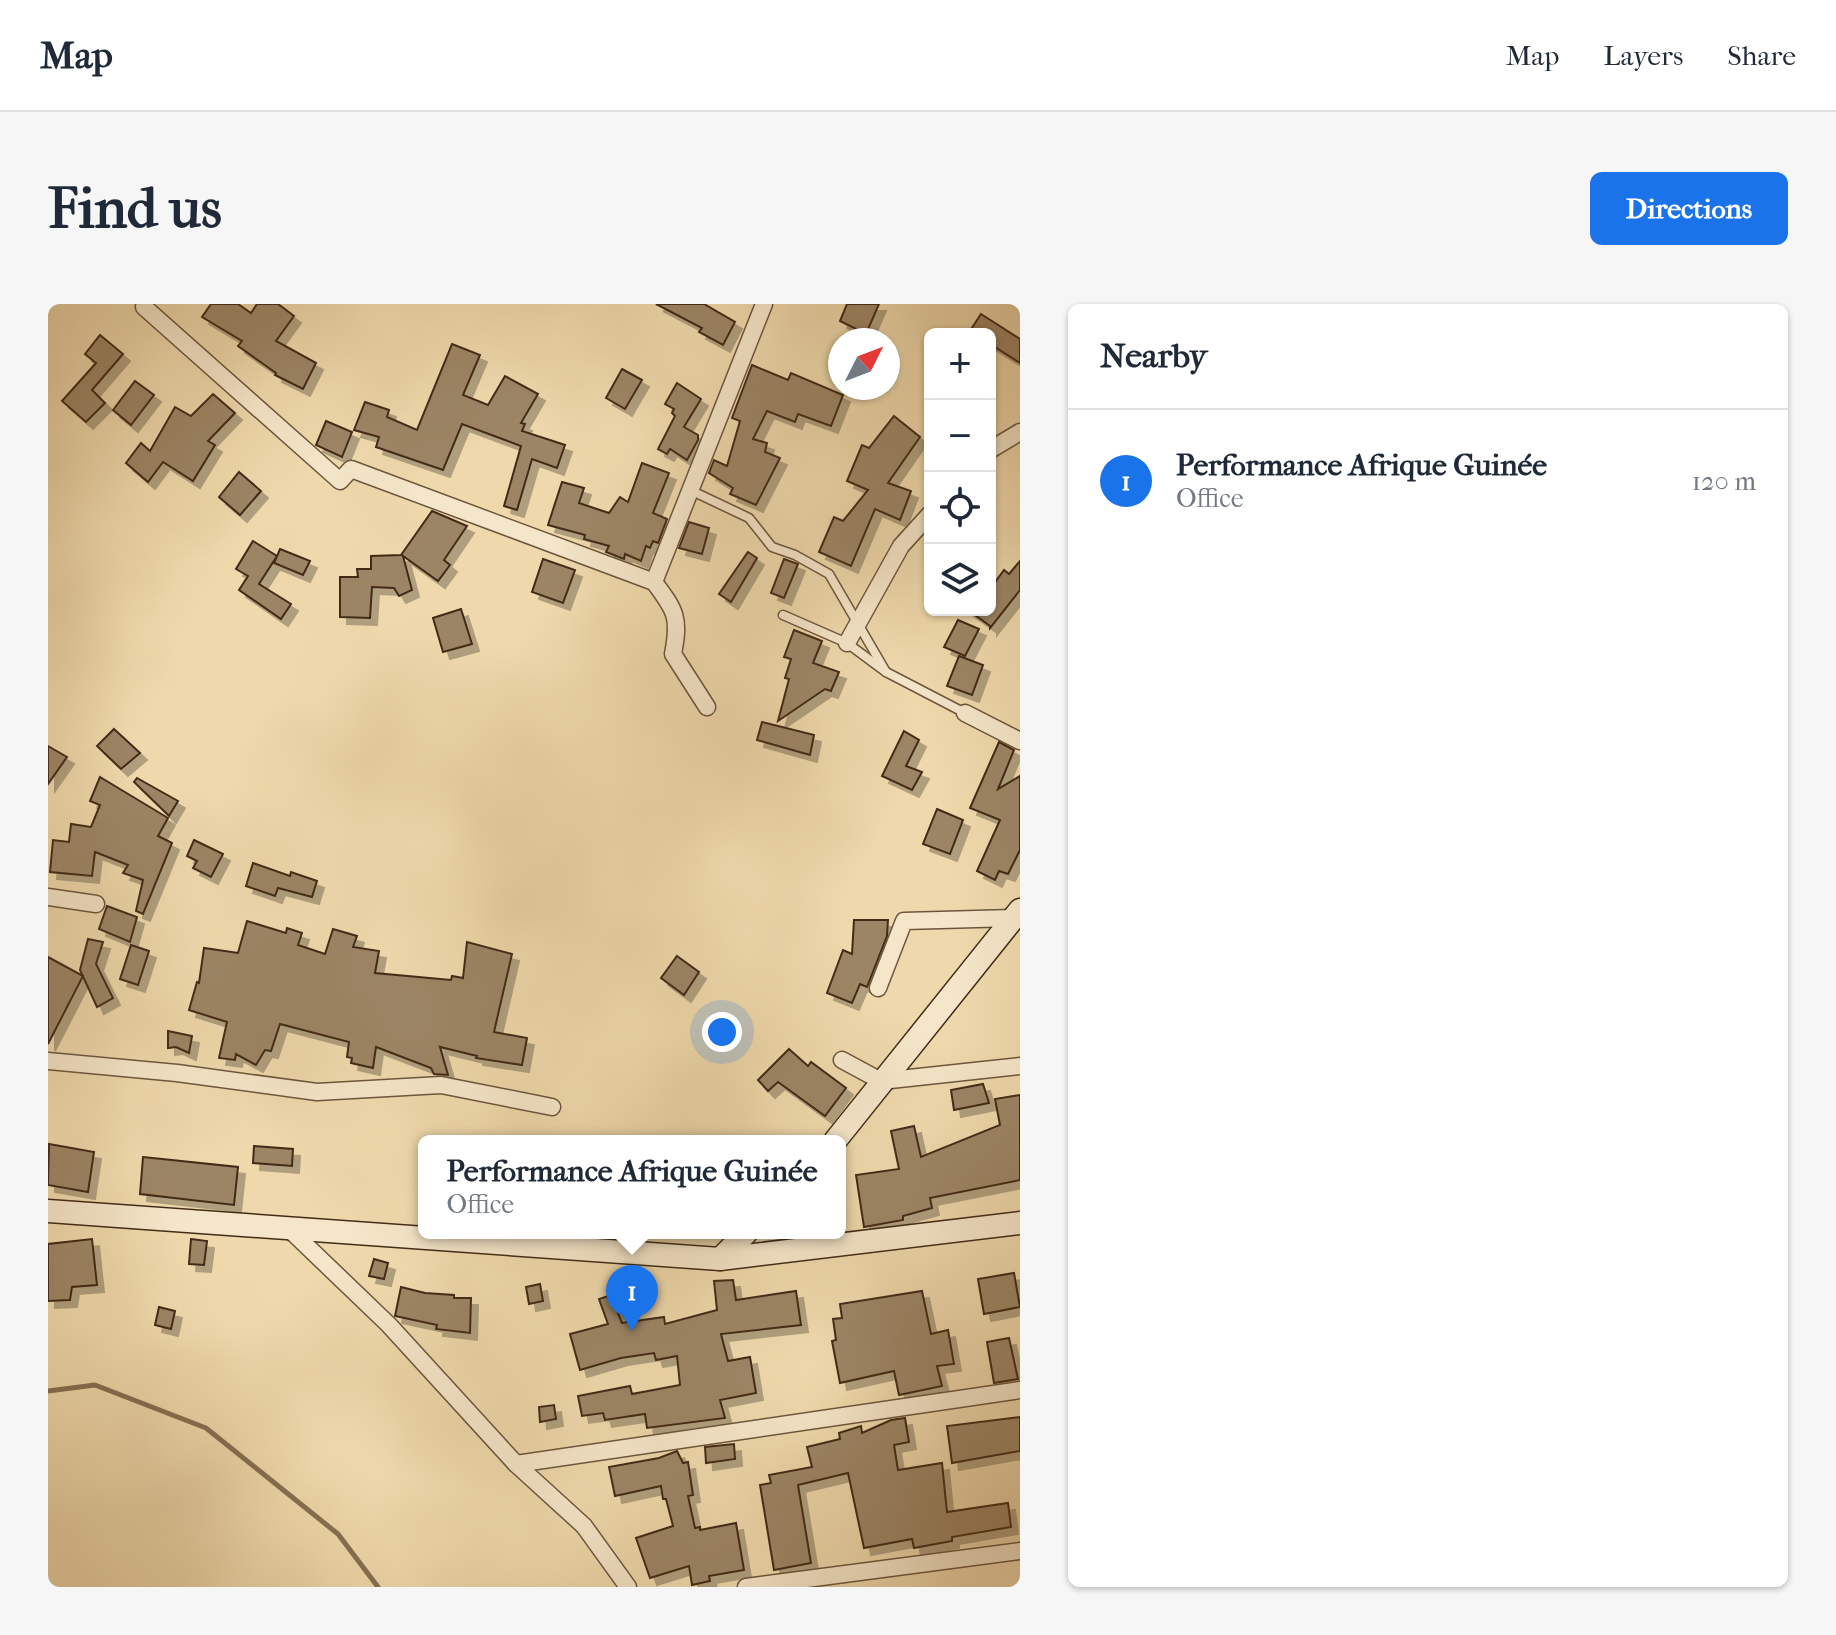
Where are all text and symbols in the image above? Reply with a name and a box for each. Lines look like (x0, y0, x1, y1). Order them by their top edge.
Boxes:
text: Map (40, 33, 113, 78)
text: Map (1506, 39, 1559, 72)
text: Layers (1603, 39, 1683, 72)
text: Share (1727, 39, 1796, 72)
button: Directions (1590, 172, 1788, 245)
text: Find us (48, 176, 222, 241)
north arrow (828, 328, 900, 400)
map controls (924, 328, 996, 616)
button: + (924, 328, 996, 400)
text: Nearby (1100, 336, 1207, 376)
button: − (924, 400, 996, 472)
text: Performance Afrique Guinée (1176, 448, 1547, 483)
text: 1 (1121, 466, 1131, 497)
text: 120 m (1692, 466, 1756, 497)
button: locate (924, 472, 996, 544)
text: Office (1176, 483, 1244, 514)
button: layers (924, 544, 996, 616)
your location (702, 1012, 742, 1052)
popup (418, 1135, 846, 1239)
text: Performance Afrique Guinée (446, 1154, 818, 1189)
text: Office (446, 1189, 514, 1220)
pin: 1 (606, 1265, 658, 1331)

